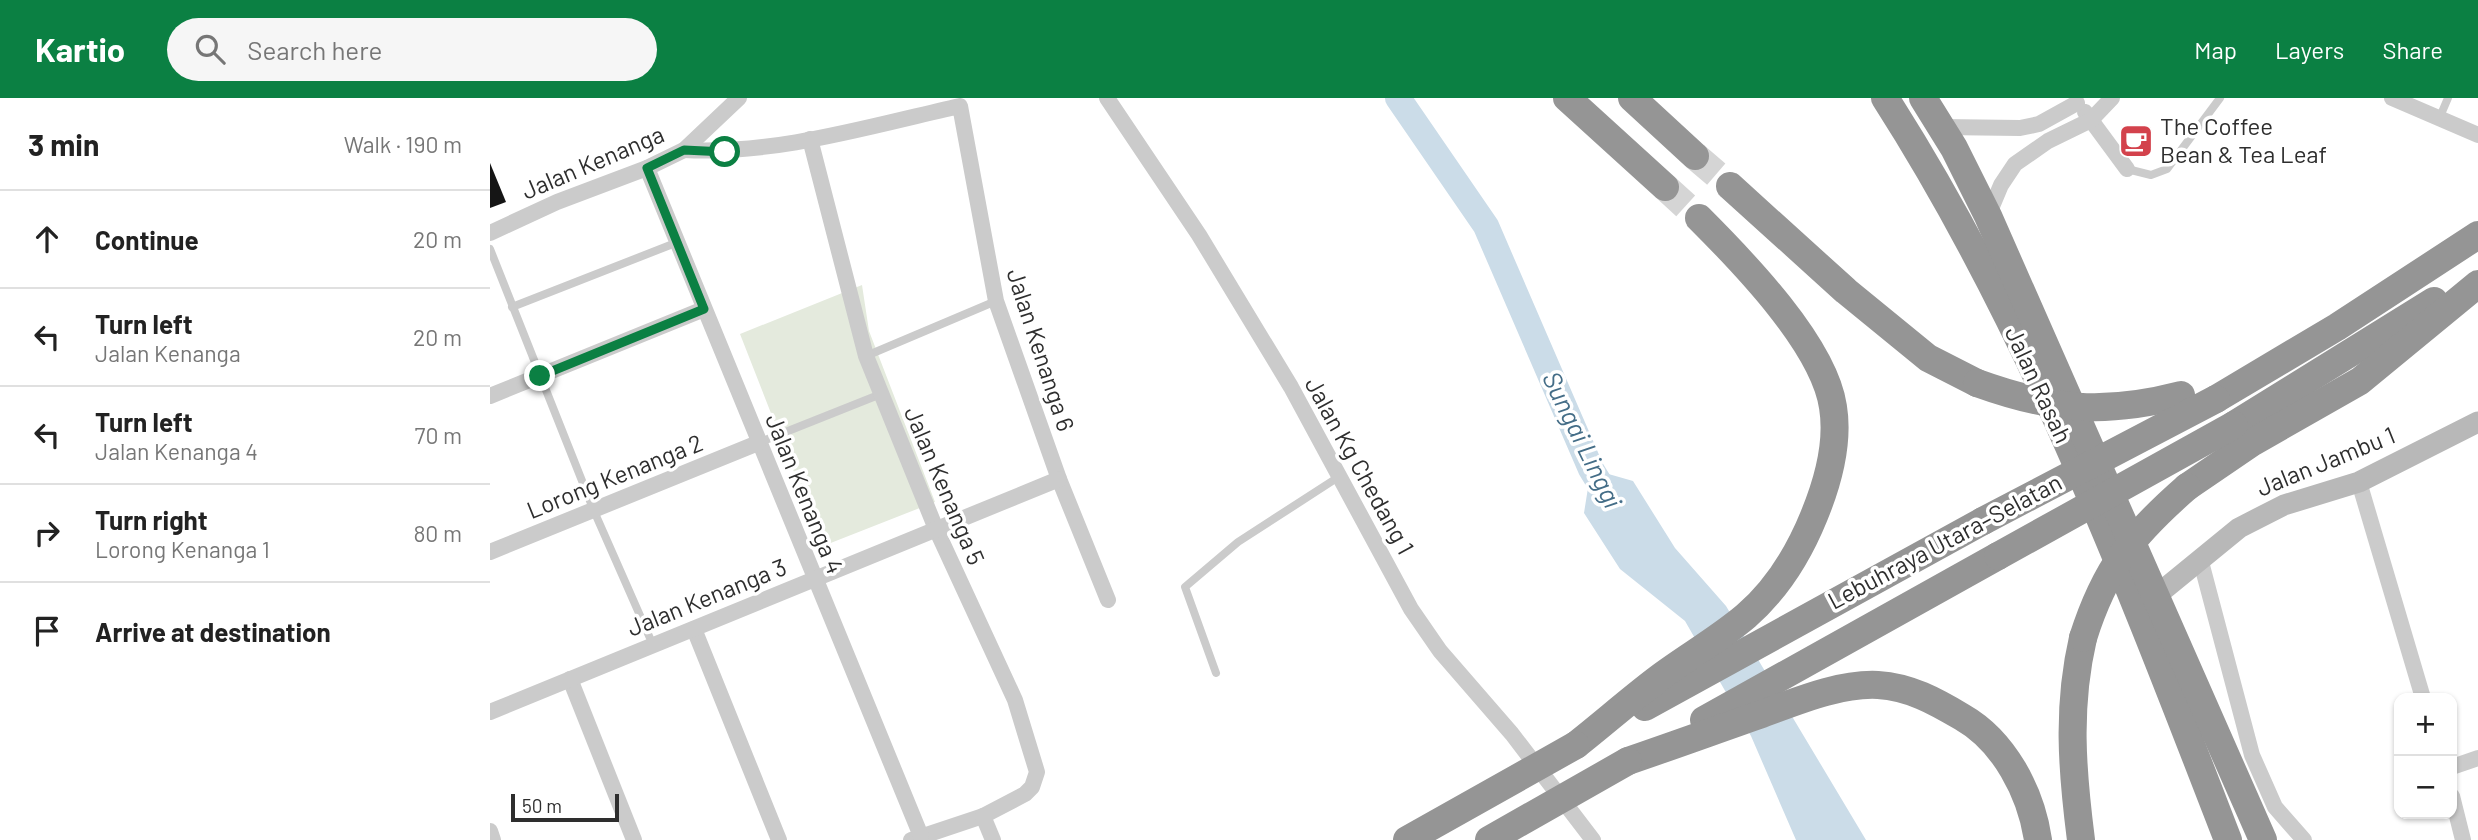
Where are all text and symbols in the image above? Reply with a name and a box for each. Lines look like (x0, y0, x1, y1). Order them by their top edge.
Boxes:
search box (167, 18, 657, 81)
text: Kartio (35, 29, 125, 69)
icon: search (191, 30, 229, 68)
text: Search here (247, 34, 382, 65)
text: Map (2194, 35, 2237, 64)
text: Layers (2275, 35, 2344, 64)
text: Share (2382, 35, 2443, 64)
place label: The Coffee Bean & Tea Leaf (2160, 111, 2327, 168)
street label: Jalan Kenanga (517, 119, 668, 205)
cafe icon: The Coffee Bean & Tea Leaf (2117, 122, 2155, 160)
text: 3 min (28, 126, 99, 162)
text: Walk · 190 m (344, 130, 462, 158)
route start (709, 136, 740, 167)
icon: ahead (28, 220, 66, 258)
text: Continue (95, 224, 199, 255)
text: 20 m (413, 225, 462, 253)
street label: Jalan Kenanga 6 (1002, 265, 1081, 434)
text: Turn left (95, 308, 193, 339)
icon: left (28, 318, 66, 356)
street label: Jalan Rasah (2000, 321, 2079, 447)
text: 20 m (413, 323, 462, 351)
text: Jalan Kenanga (95, 339, 241, 367)
route end (524, 360, 555, 391)
water label: Sungai Linggi (1537, 366, 1630, 513)
street label: Jalan Kg Chedang 1 (1300, 372, 1421, 559)
street label: Jalan Kenanga 5 (899, 402, 992, 569)
text: Turn left (95, 406, 193, 437)
street label: Jalan Kenanga 4 (760, 409, 851, 578)
icon: left (28, 416, 66, 454)
street label: Jalan Jambu 1 (2252, 420, 2399, 502)
text: 70 m (415, 421, 462, 449)
street label: Lorong Kenanga 2 (522, 427, 707, 524)
text: Jalan Kenanga 4 (95, 437, 258, 465)
street label: Lebuhraya Utara–Selatan (1822, 467, 2066, 615)
text: Turn right (95, 504, 208, 535)
icon: right (28, 514, 66, 552)
text: 80 m (413, 519, 462, 547)
text: Lorong Kenanga 1 (95, 535, 270, 563)
street label: Jalan Kenanga 3 (623, 551, 790, 642)
icon: arrive (28, 612, 66, 650)
text: Arrive at destination (95, 616, 331, 647)
map controls (2394, 693, 2457, 819)
button: + (2394, 693, 2457, 756)
button: − (2394, 756, 2457, 819)
scale bar (511, 791, 620, 823)
text: 50 m (522, 794, 562, 817)

